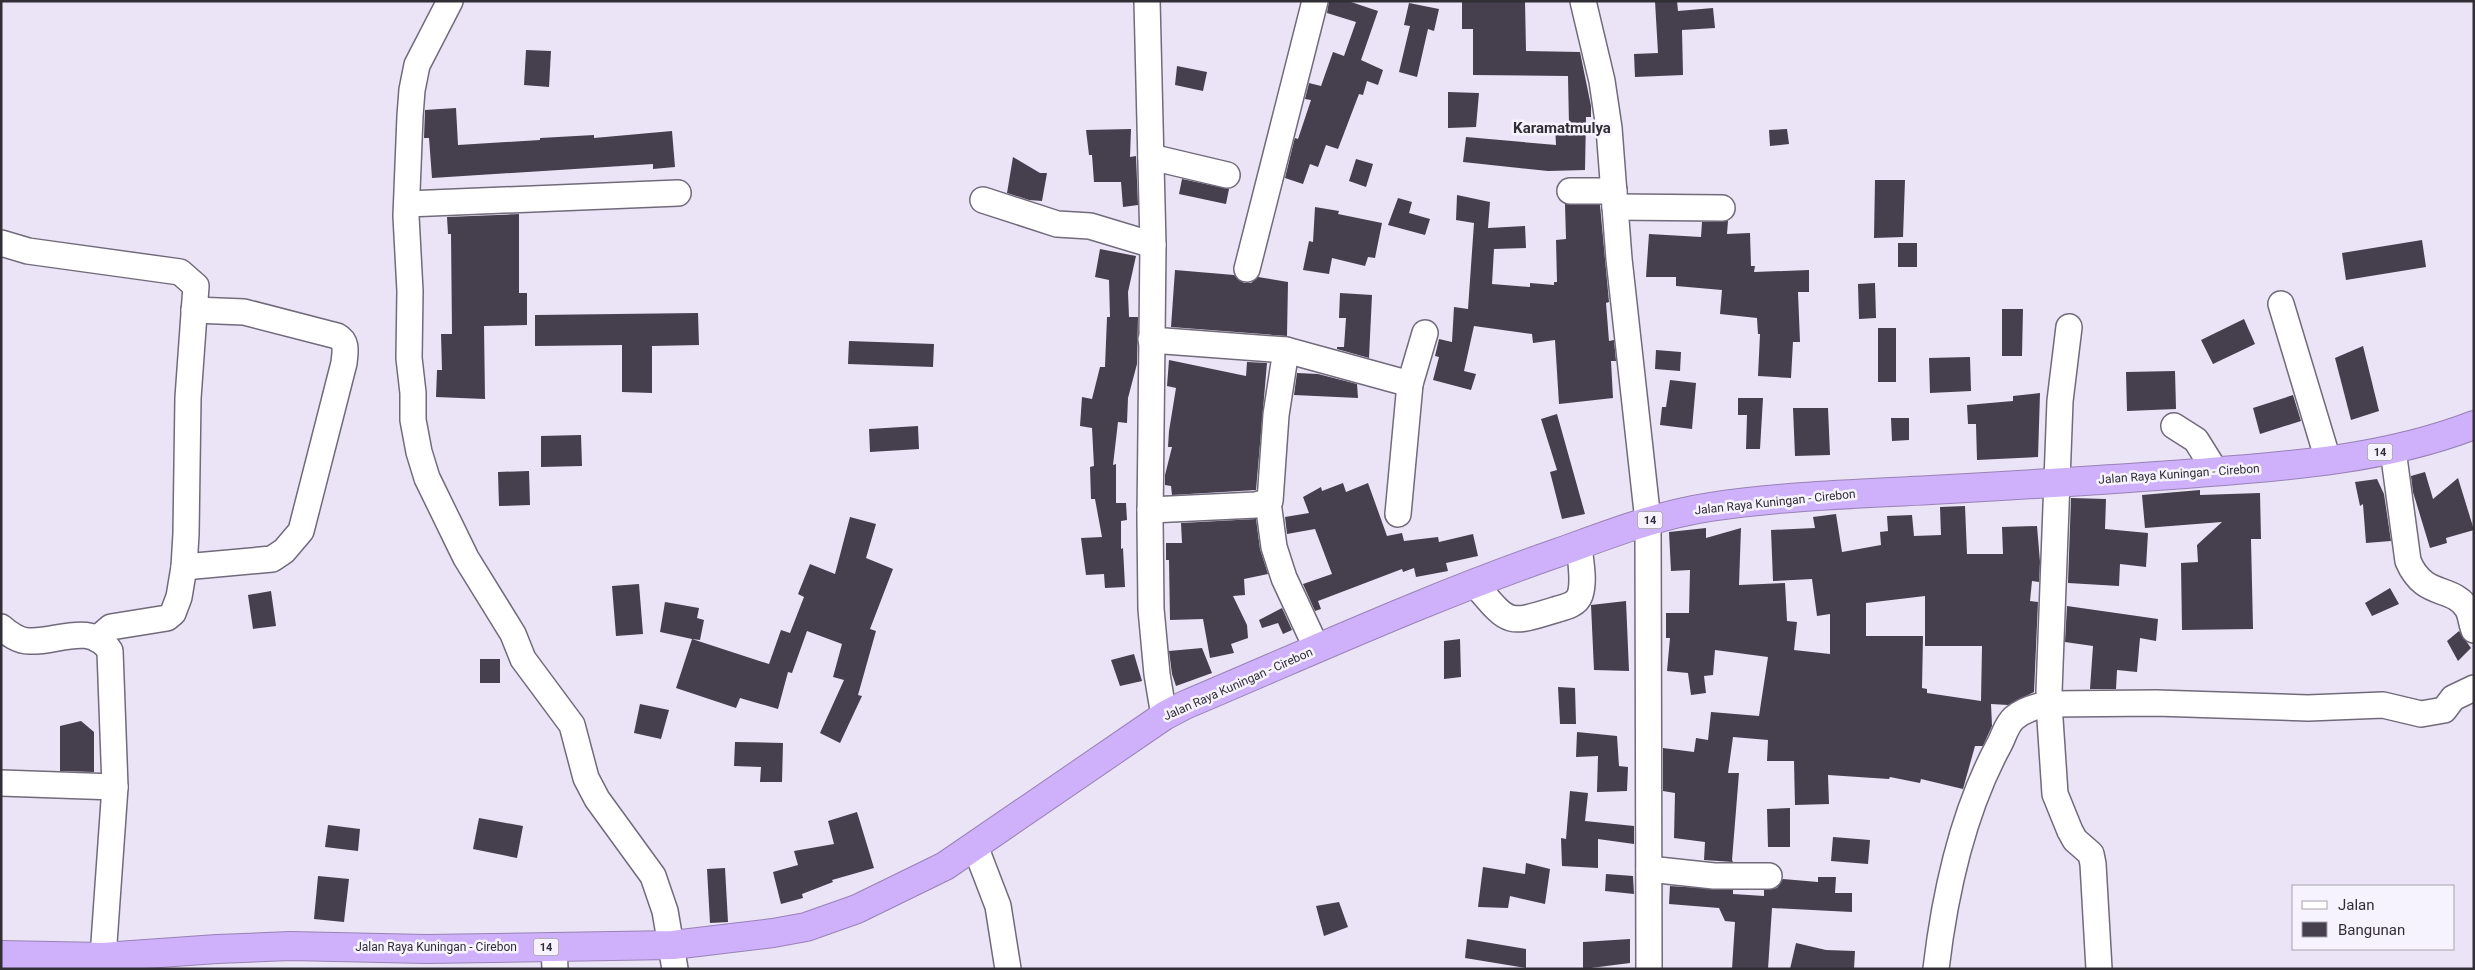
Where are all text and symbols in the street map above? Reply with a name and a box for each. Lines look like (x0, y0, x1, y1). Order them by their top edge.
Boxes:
district label: Karamatmulya (1513, 119, 1611, 137)
road number: 14 (2368, 444, 2392, 461)
street label: Jalan Raya Kuningan - Cirebon (2098, 461, 2260, 487)
street label: Jalan Raya Kuningan - Cirebon (1694, 487, 1856, 517)
road number: 14 (1638, 512, 1662, 528)
street label: Jalan Raya Kuningan - Cirebon (1161, 645, 1315, 723)
legend (2292, 885, 2455, 950)
text: Jalan (2338, 896, 2375, 914)
text: Bangunan (2338, 921, 2405, 939)
road number: 14 (534, 939, 558, 956)
street label: Jalan Raya Kuningan - Cirebon (355, 940, 517, 954)

